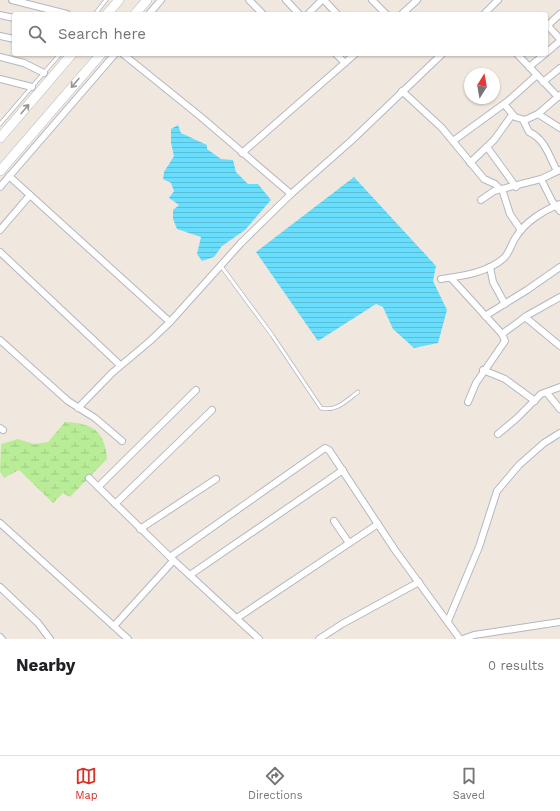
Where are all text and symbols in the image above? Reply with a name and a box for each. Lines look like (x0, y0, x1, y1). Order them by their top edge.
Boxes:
search box (12, 12, 548, 56)
icon: search (26, 23, 48, 45)
text: Search here (58, 25, 146, 43)
north arrow (464, 68, 500, 104)
one-way arrow (71, 78, 80, 89)
one-way arrow (21, 103, 30, 114)
text: Nearby (16, 655, 75, 675)
text: 0 results (488, 658, 544, 673)
tab: Map (75, 765, 98, 802)
tab: Directions (248, 765, 302, 802)
tab: Saved (453, 765, 485, 802)

